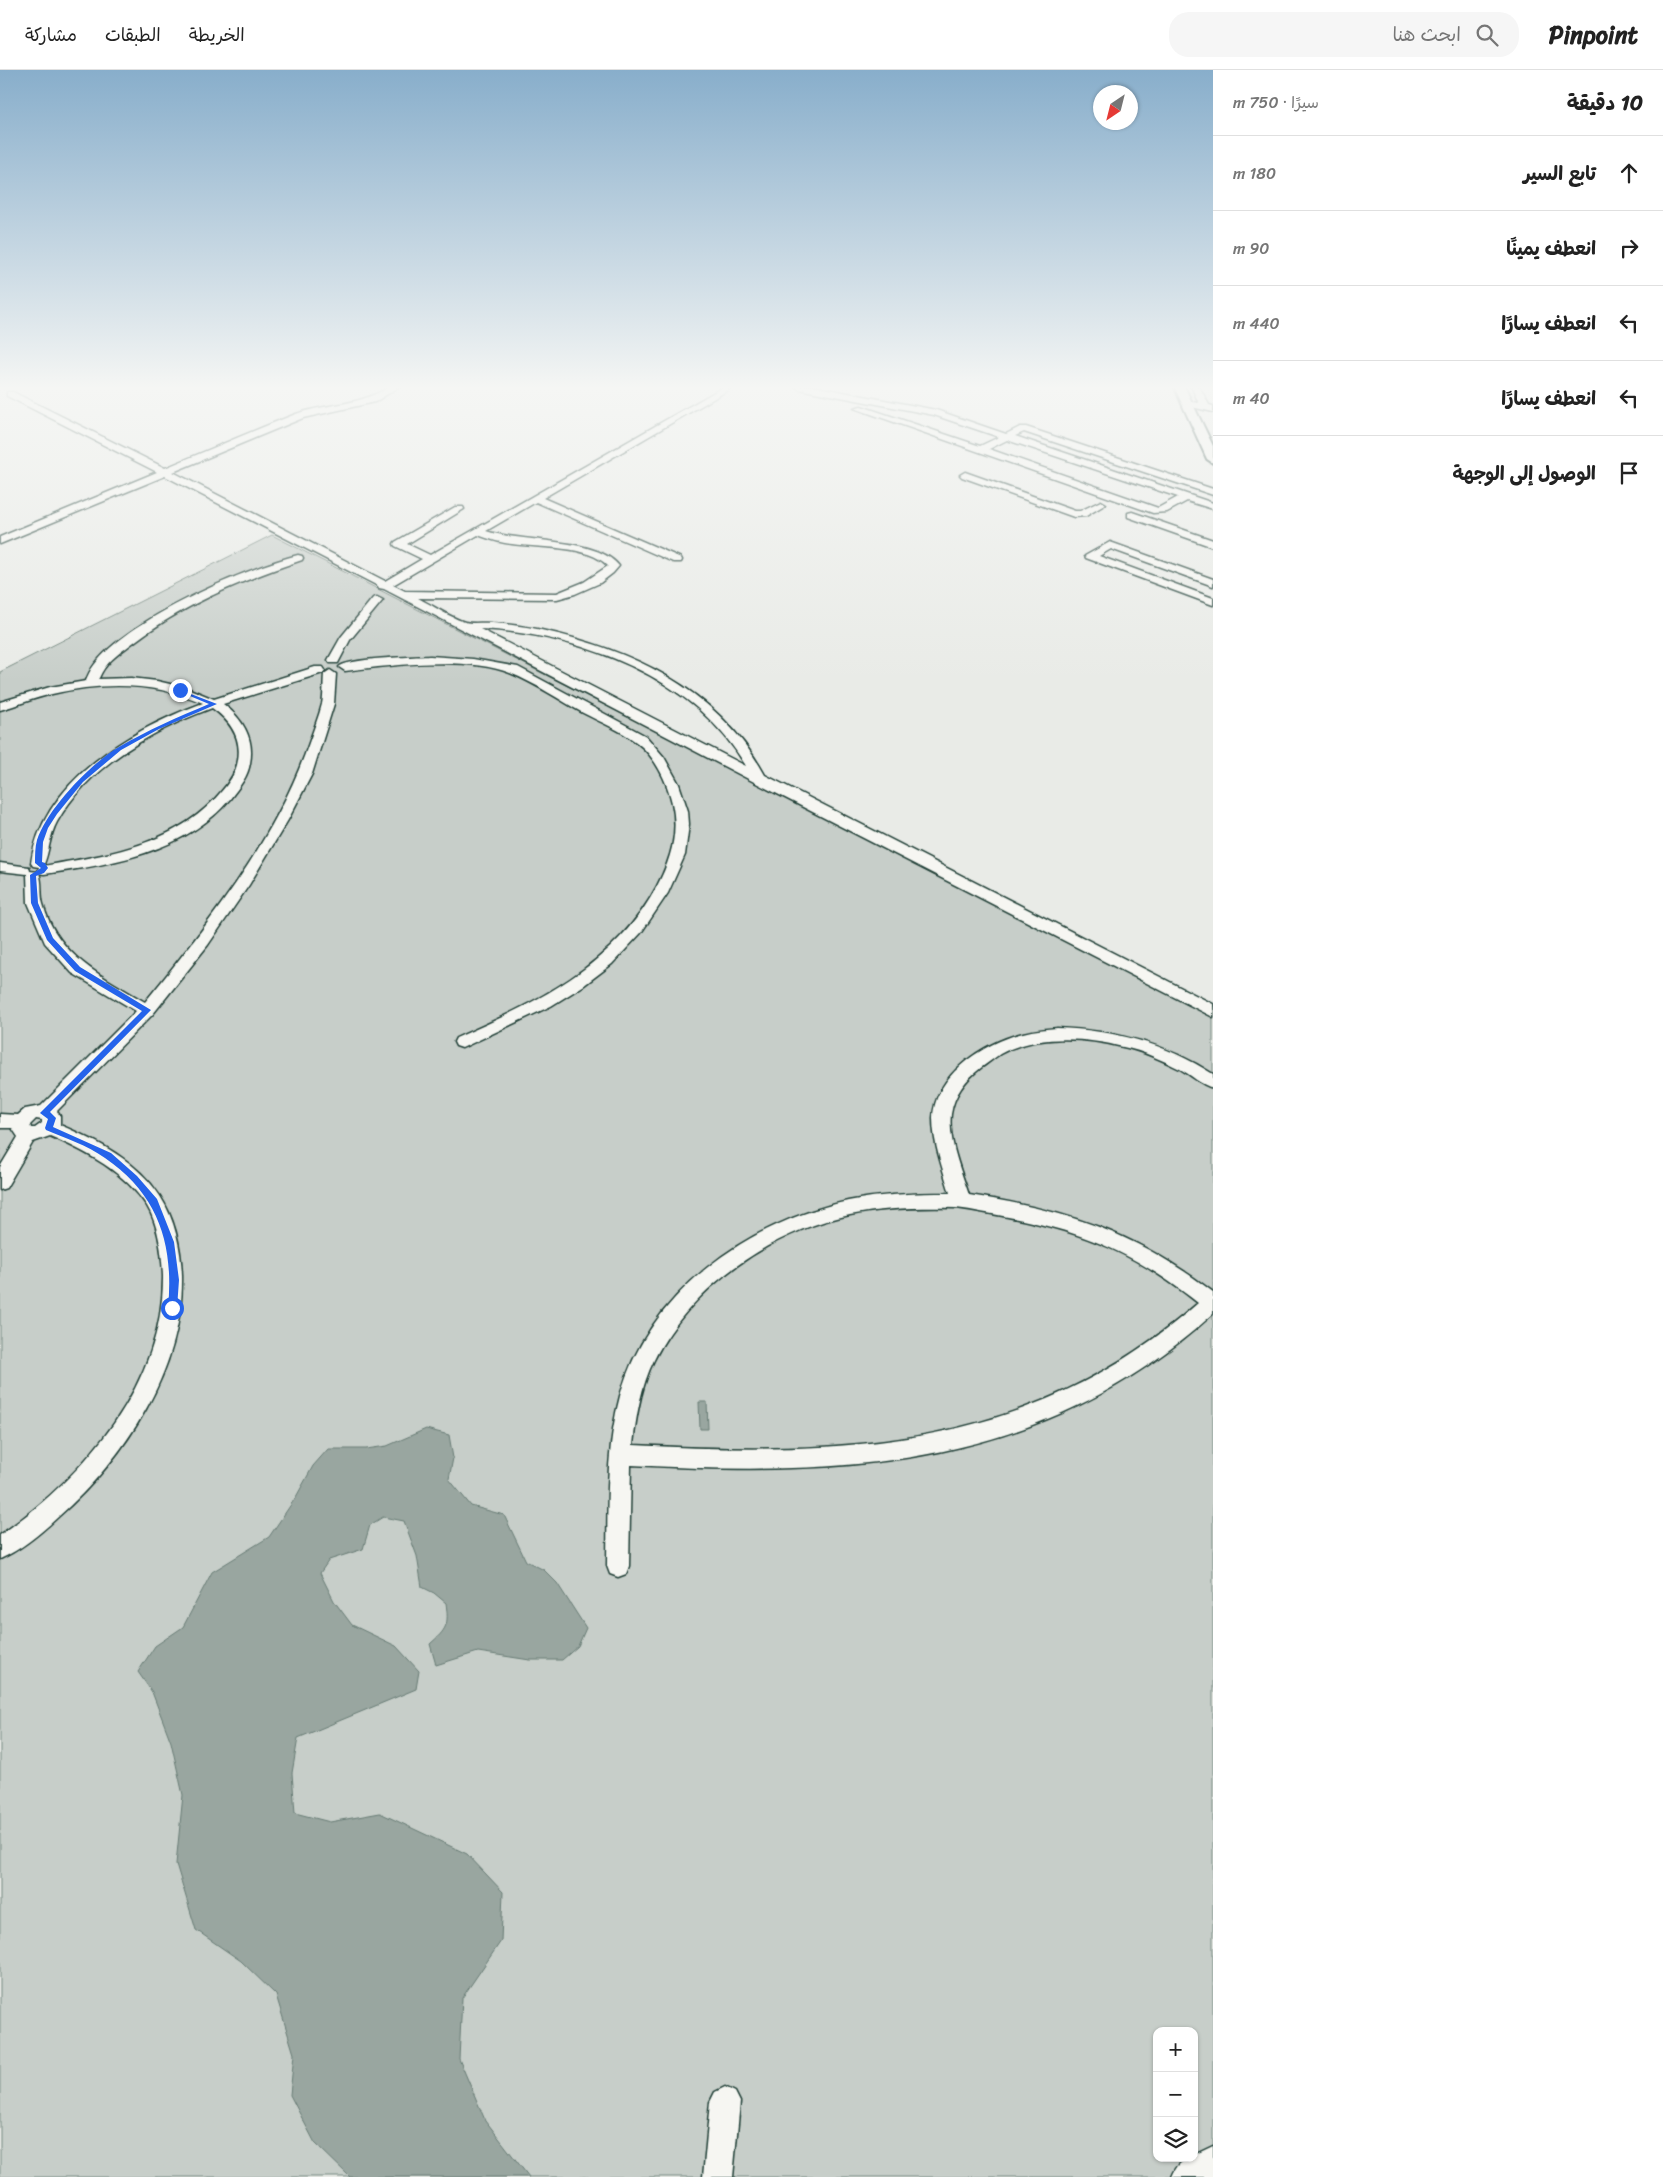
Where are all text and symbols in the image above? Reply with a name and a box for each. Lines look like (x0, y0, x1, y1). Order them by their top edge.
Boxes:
search box (1169, 12, 1519, 57)
text: Pinpoint (1549, 14, 1638, 56)
text: ابحث هنا (1392, 18, 1461, 51)
text: مشاركة (25, 19, 77, 51)
text: الطبقات (105, 19, 161, 51)
text: الخريطة (189, 19, 245, 51)
icon: search (1473, 21, 1501, 49)
text: 10 دقيقة (1567, 84, 1643, 122)
north arrow (1093, 85, 1138, 130)
text: سيرًا · 750 m (1233, 88, 1319, 117)
text: تابع السير (1523, 157, 1596, 190)
text: 180 m (1233, 159, 1276, 188)
icon: ahead (1615, 159, 1643, 187)
text: انعطف يمينًا (1506, 232, 1596, 265)
text: 90 m (1233, 234, 1269, 263)
icon: right (1615, 234, 1643, 262)
text: انعطف يسارًا (1501, 307, 1596, 340)
text: 440 m (1233, 309, 1280, 338)
icon: left (1615, 309, 1643, 337)
text: انعطف يسارًا (1501, 382, 1596, 415)
text: 40 m (1233, 384, 1270, 413)
icon: left (1615, 384, 1643, 412)
text: الوصول إلى الوجهة (1453, 457, 1596, 490)
icon: arrive (1615, 459, 1643, 487)
route end (169, 679, 192, 702)
route start (161, 1297, 184, 1320)
map controls (1153, 2027, 1198, 2162)
button: + (1153, 2027, 1198, 2072)
button: − (1153, 2072, 1198, 2117)
button: layers (1153, 2117, 1198, 2162)

